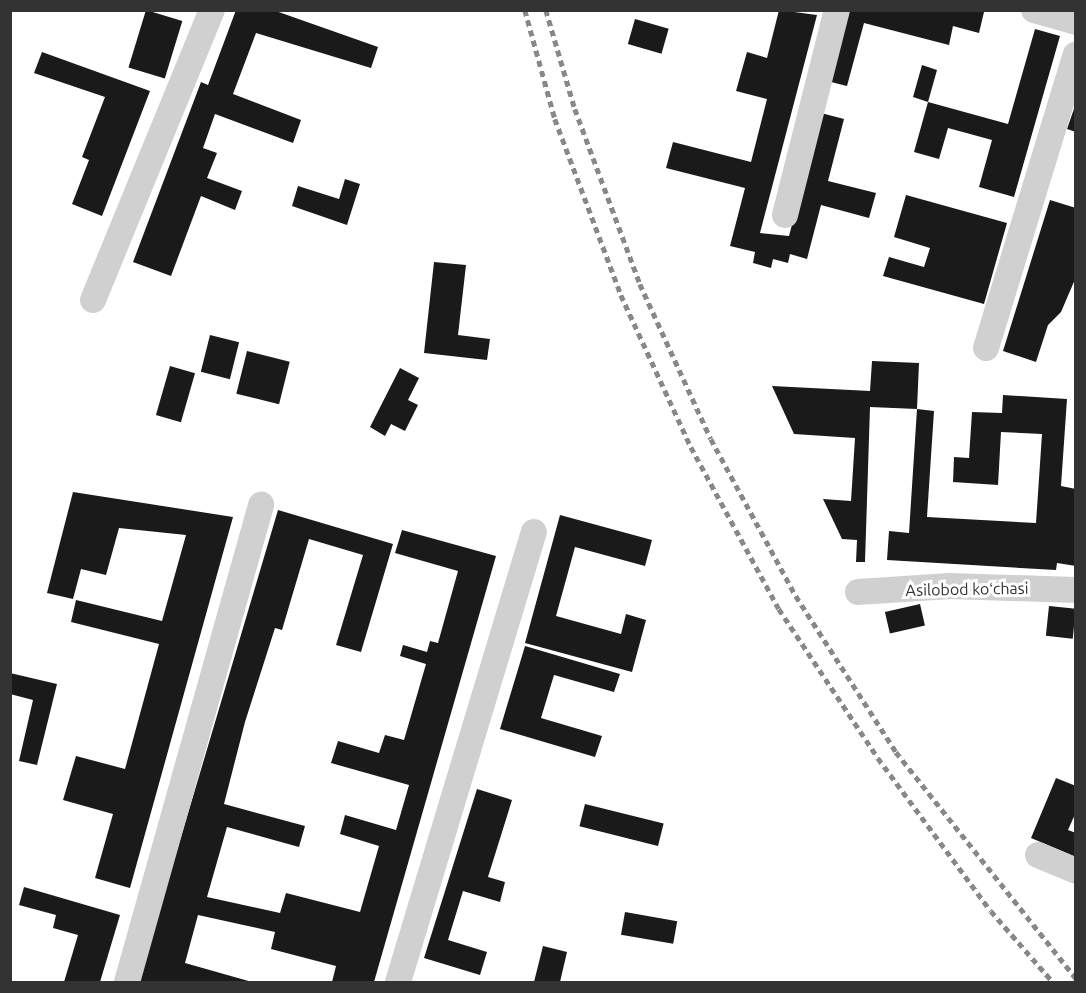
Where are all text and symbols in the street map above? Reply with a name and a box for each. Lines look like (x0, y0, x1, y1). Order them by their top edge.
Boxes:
street label: Asilobod koʻchasi (905, 578, 1029, 600)

